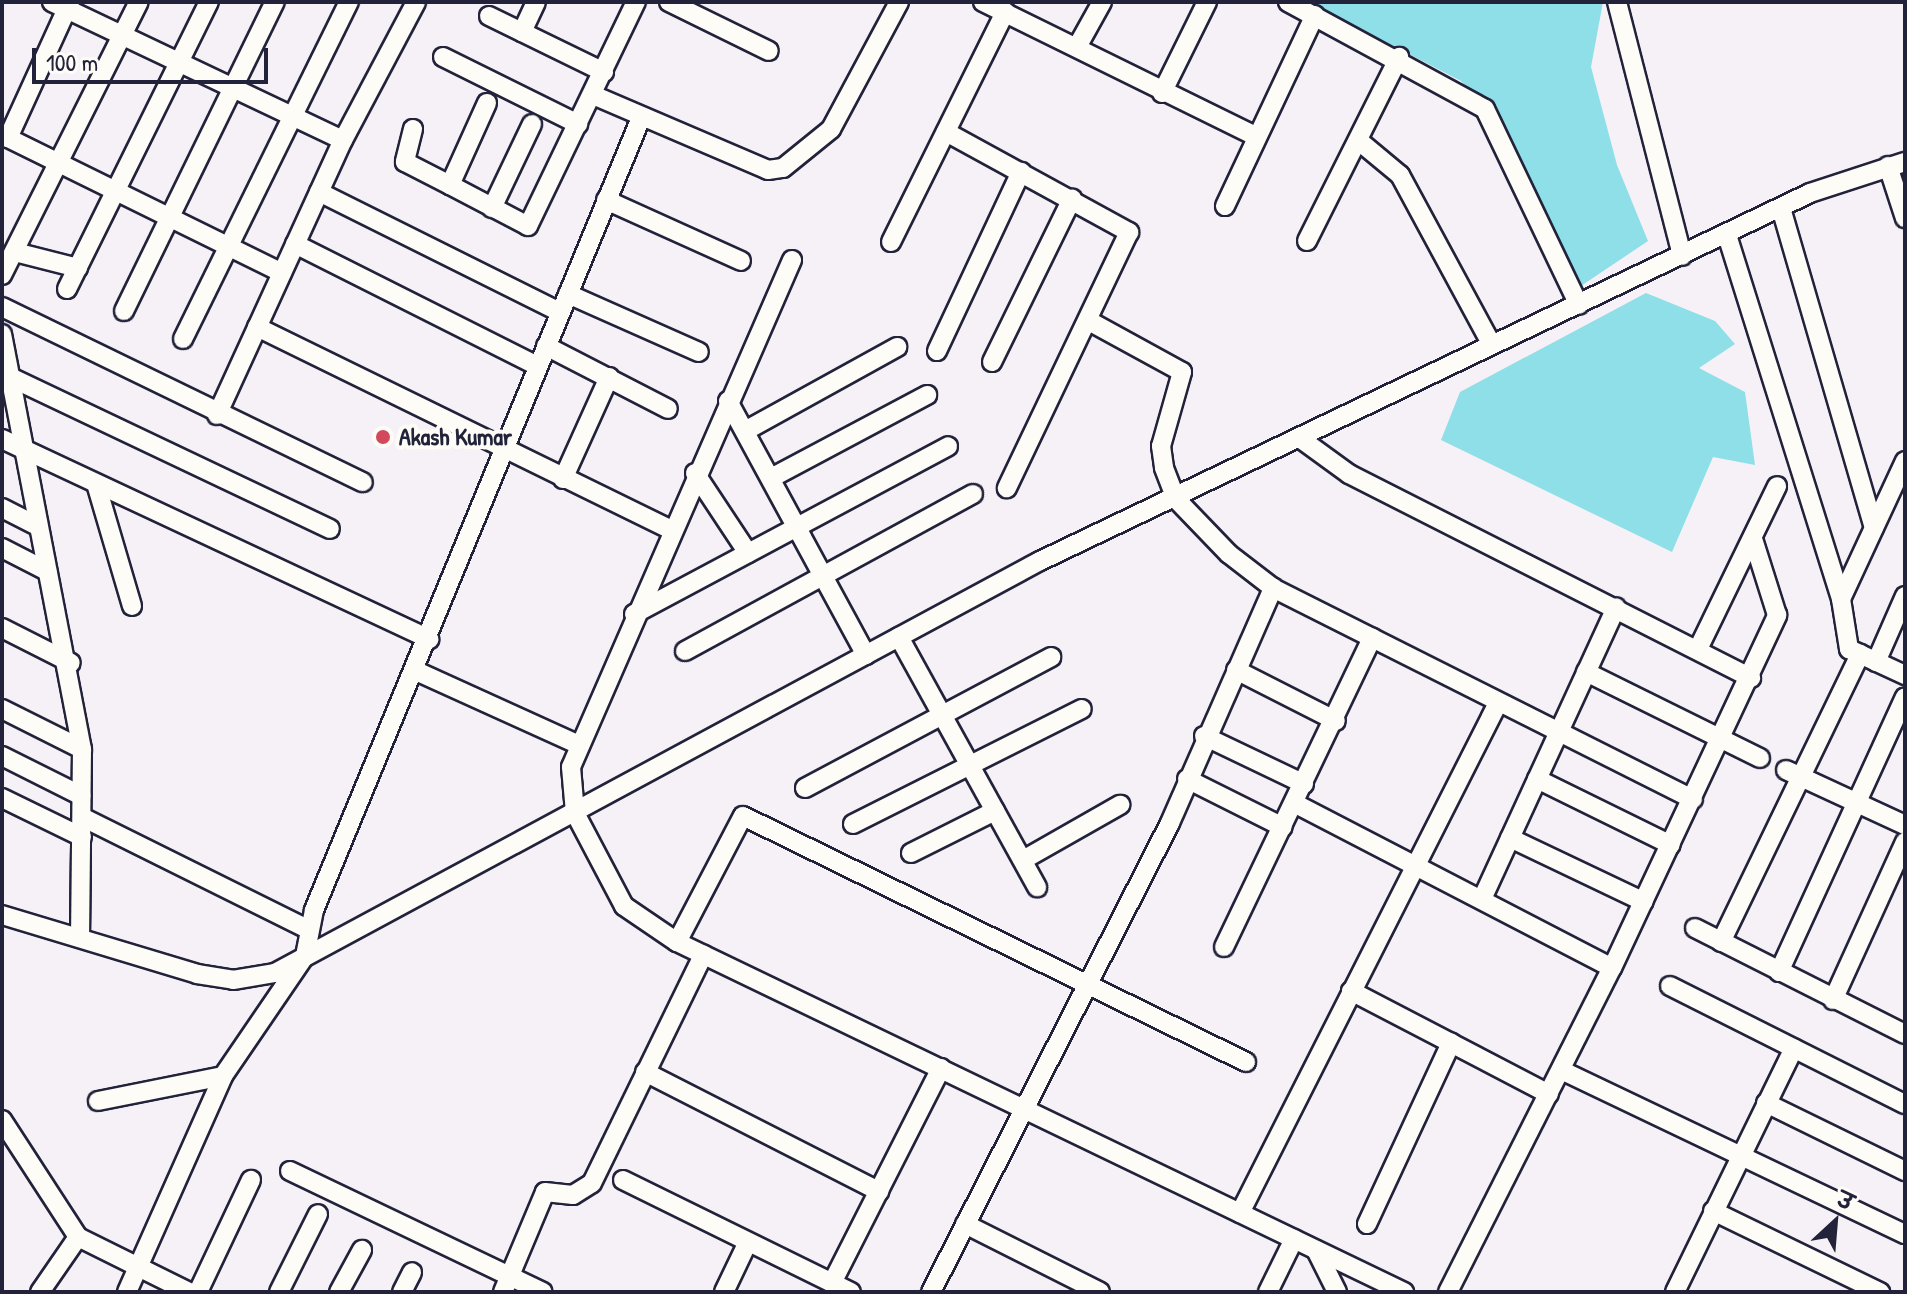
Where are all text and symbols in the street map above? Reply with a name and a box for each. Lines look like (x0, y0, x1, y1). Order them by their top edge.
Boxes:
scale bar (36, 32, 272, 82)
text: 100 m (46, 46, 98, 78)
place label: Akash Kumar (399, 423, 512, 451)
marker: Akash Kumar (374, 428, 392, 446)
north arrow (1795, 1182, 1875, 1262)
text: उ (1832, 1184, 1859, 1217)

